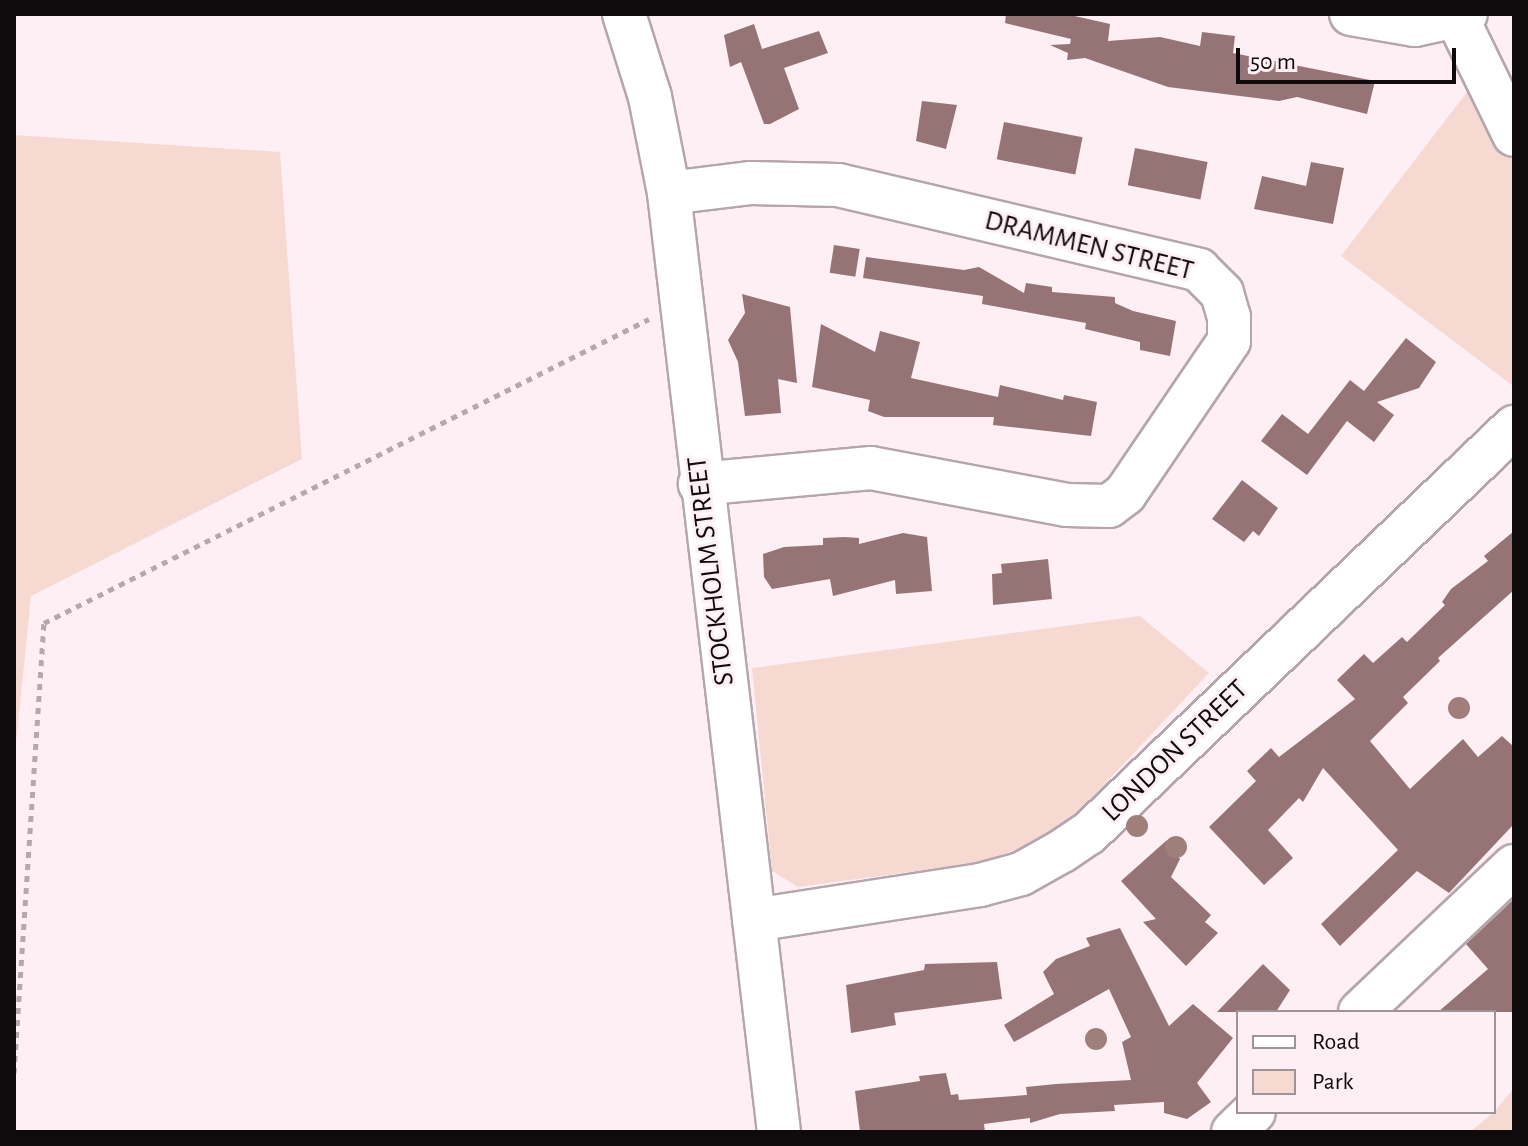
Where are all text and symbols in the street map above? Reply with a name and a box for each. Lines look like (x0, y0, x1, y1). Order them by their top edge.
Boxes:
scale bar (1240, 32, 1460, 82)
text: 50 m (1250, 50, 1296, 74)
street label: DRAMMEN STREET (981, 204, 1197, 288)
street label: STOCKHOLM STREET (680, 455, 742, 687)
street label: LONDON STREET (1095, 673, 1255, 829)
legend (1236, 1010, 1496, 1114)
text: Road (1312, 1030, 1360, 1054)
text: Park (1312, 1070, 1353, 1094)

